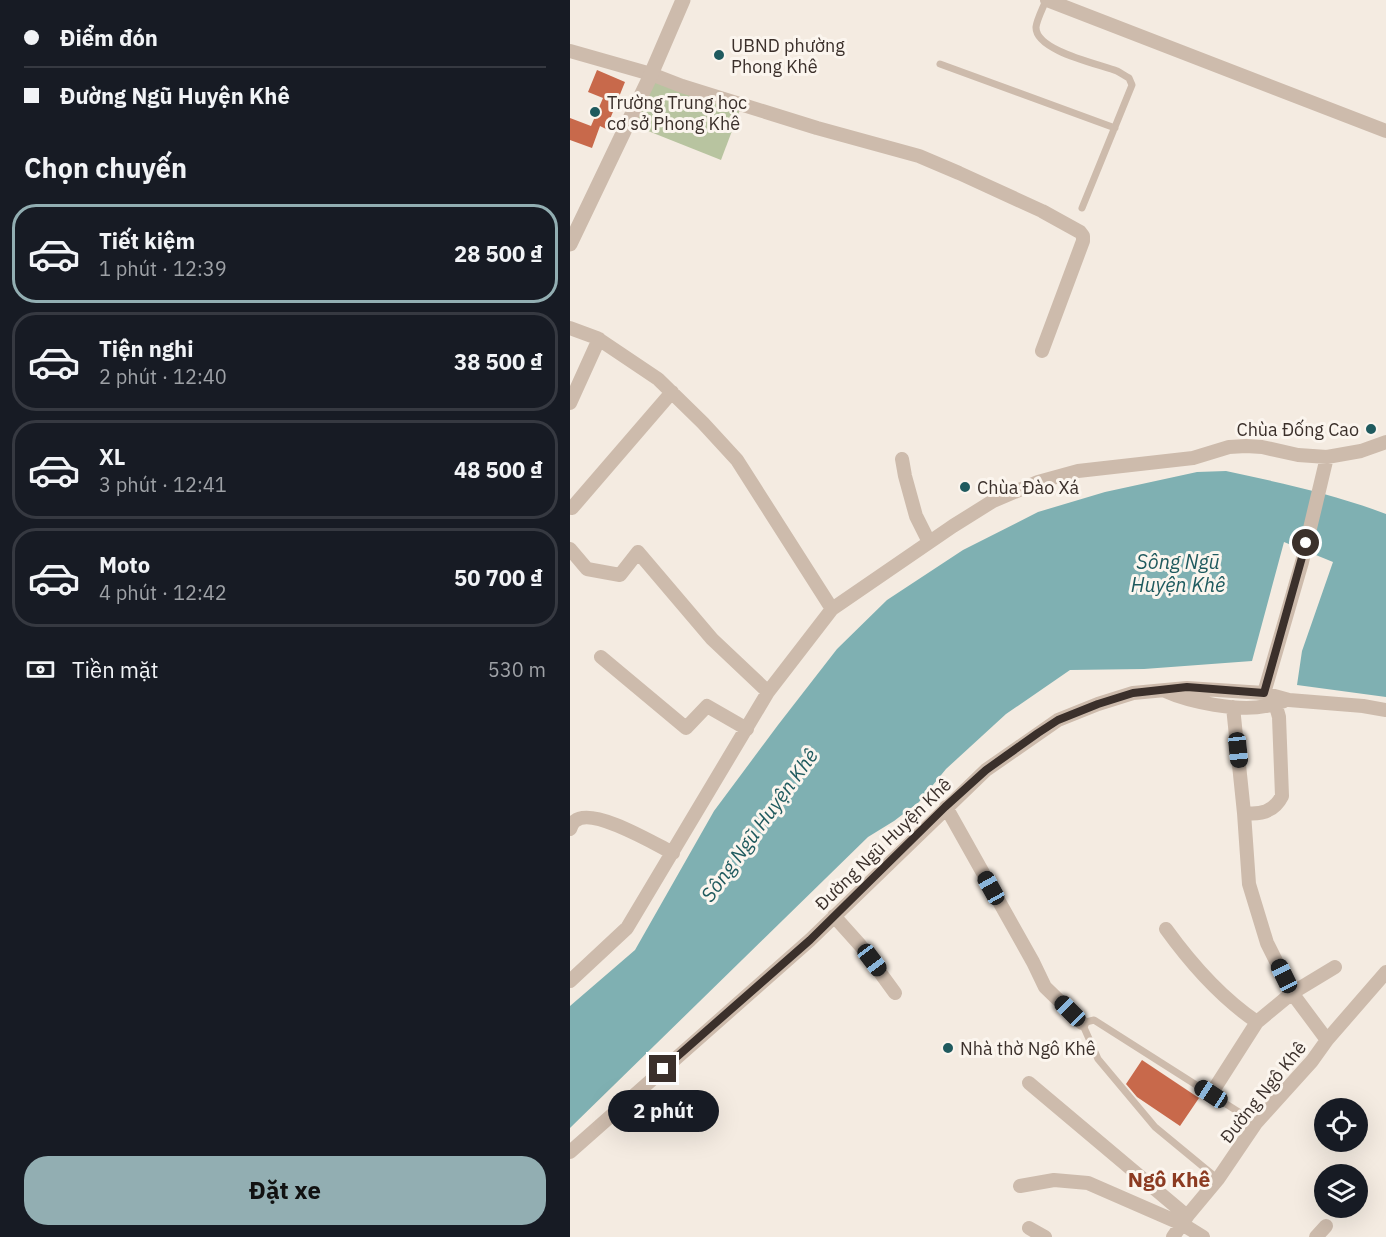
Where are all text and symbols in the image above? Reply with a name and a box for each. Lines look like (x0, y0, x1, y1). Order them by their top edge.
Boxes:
text: Điểm đón (60, 23, 158, 52)
place label: UBND phường Phong Khê (731, 34, 845, 78)
marker: UBND phường Phong Khê (712, 48, 726, 62)
text: Đường Ngũ Huyện Khê (60, 81, 290, 110)
place label: Trường Trung học cơ sở Phong Khê (607, 91, 747, 135)
marker: Trường Trung học cơ sở Phong Khê (588, 105, 602, 119)
text: Chọn chuyến (24, 150, 187, 185)
text: Tiết kiệm (99, 226, 195, 255)
icon: car (27, 227, 81, 281)
text: 28 500 ₫ (454, 239, 543, 268)
text: 1 phút · 12:39 (99, 255, 227, 282)
text: Tiện nghi (99, 334, 193, 363)
icon: car (27, 335, 81, 389)
text: 38 500 ₫ (454, 347, 543, 376)
text: 2 phút · 12:40 (99, 363, 227, 390)
place label: Chùa Đống Cao (1236, 418, 1359, 441)
marker: Chùa Đống Cao (1364, 422, 1378, 436)
text: XL (99, 442, 125, 471)
icon: car (27, 443, 81, 497)
text: 48 500 ₫ (454, 455, 543, 484)
text: 3 phút · 12:41 (99, 471, 227, 498)
place label: Chùa Đào Xá (977, 476, 1079, 499)
marker: Chùa Đào Xá (958, 480, 972, 494)
route start (1292, 529, 1319, 556)
water label: Sông Ngũ Huyện Khê (1131, 548, 1225, 598)
text: Moto (99, 550, 150, 579)
icon: car (27, 551, 81, 605)
text: 50 700 ₫ (454, 563, 543, 592)
text: 4 phút · 12:42 (99, 579, 227, 606)
icon: cash (24, 653, 57, 686)
text: Tiền mặt (72, 655, 159, 684)
text: 530 m (488, 656, 546, 683)
car (1227, 731, 1249, 769)
water label: Sông Ngũ Huyện Khê (694, 743, 824, 907)
street label: Đường Ngũ Huyện Khê (810, 773, 956, 915)
car (974, 868, 1008, 908)
car (854, 940, 890, 980)
car (1268, 956, 1300, 996)
car (1051, 992, 1089, 1030)
street label: Đường Ngô Khê (1215, 1036, 1311, 1148)
place label: Nhà thờ Ngô Khê (960, 1037, 1096, 1060)
marker: Nhà thờ Ngô Khê (941, 1041, 955, 1055)
route end (649, 1055, 676, 1082)
car (1191, 1077, 1231, 1111)
callout: 2 phút (608, 1090, 718, 1132)
text: 2 phút (633, 1097, 694, 1124)
map controls (1314, 1098, 1368, 1218)
button: locate (1314, 1098, 1368, 1152)
button: Đặt xe (24, 1156, 546, 1225)
button: layers (1314, 1164, 1368, 1218)
district label: Ngô Khê (1128, 1165, 1210, 1193)

